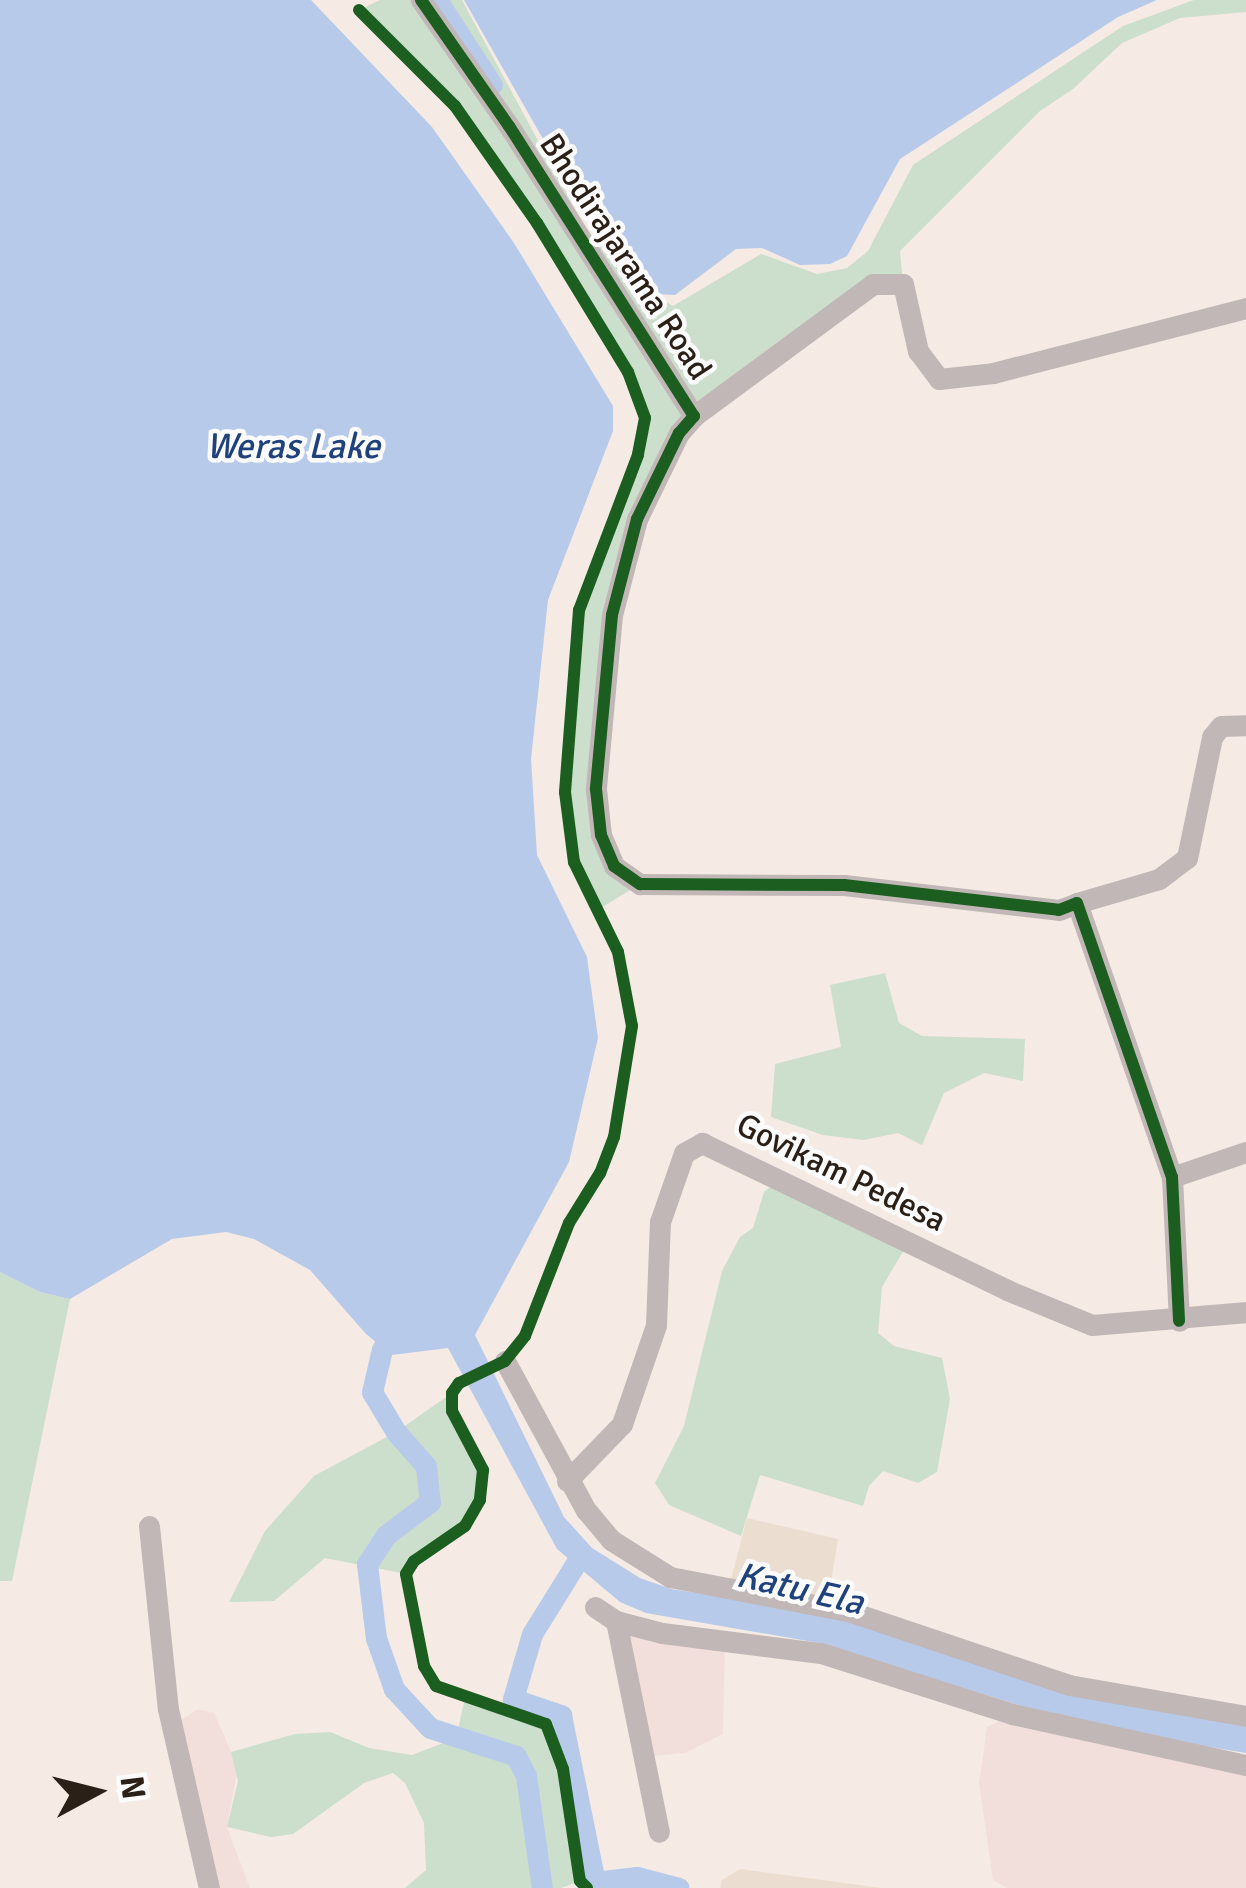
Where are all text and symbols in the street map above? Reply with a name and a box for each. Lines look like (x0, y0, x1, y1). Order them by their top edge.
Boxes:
street label: Bhodirajarama Road (531, 126, 719, 388)
water label: Weras Lake (206, 425, 380, 469)
street label: Govikam Pedesa (730, 1105, 952, 1241)
water label: Katu Ela (732, 1553, 868, 1625)
north arrow (36, 1732, 156, 1852)
text: N (110, 1774, 154, 1801)

